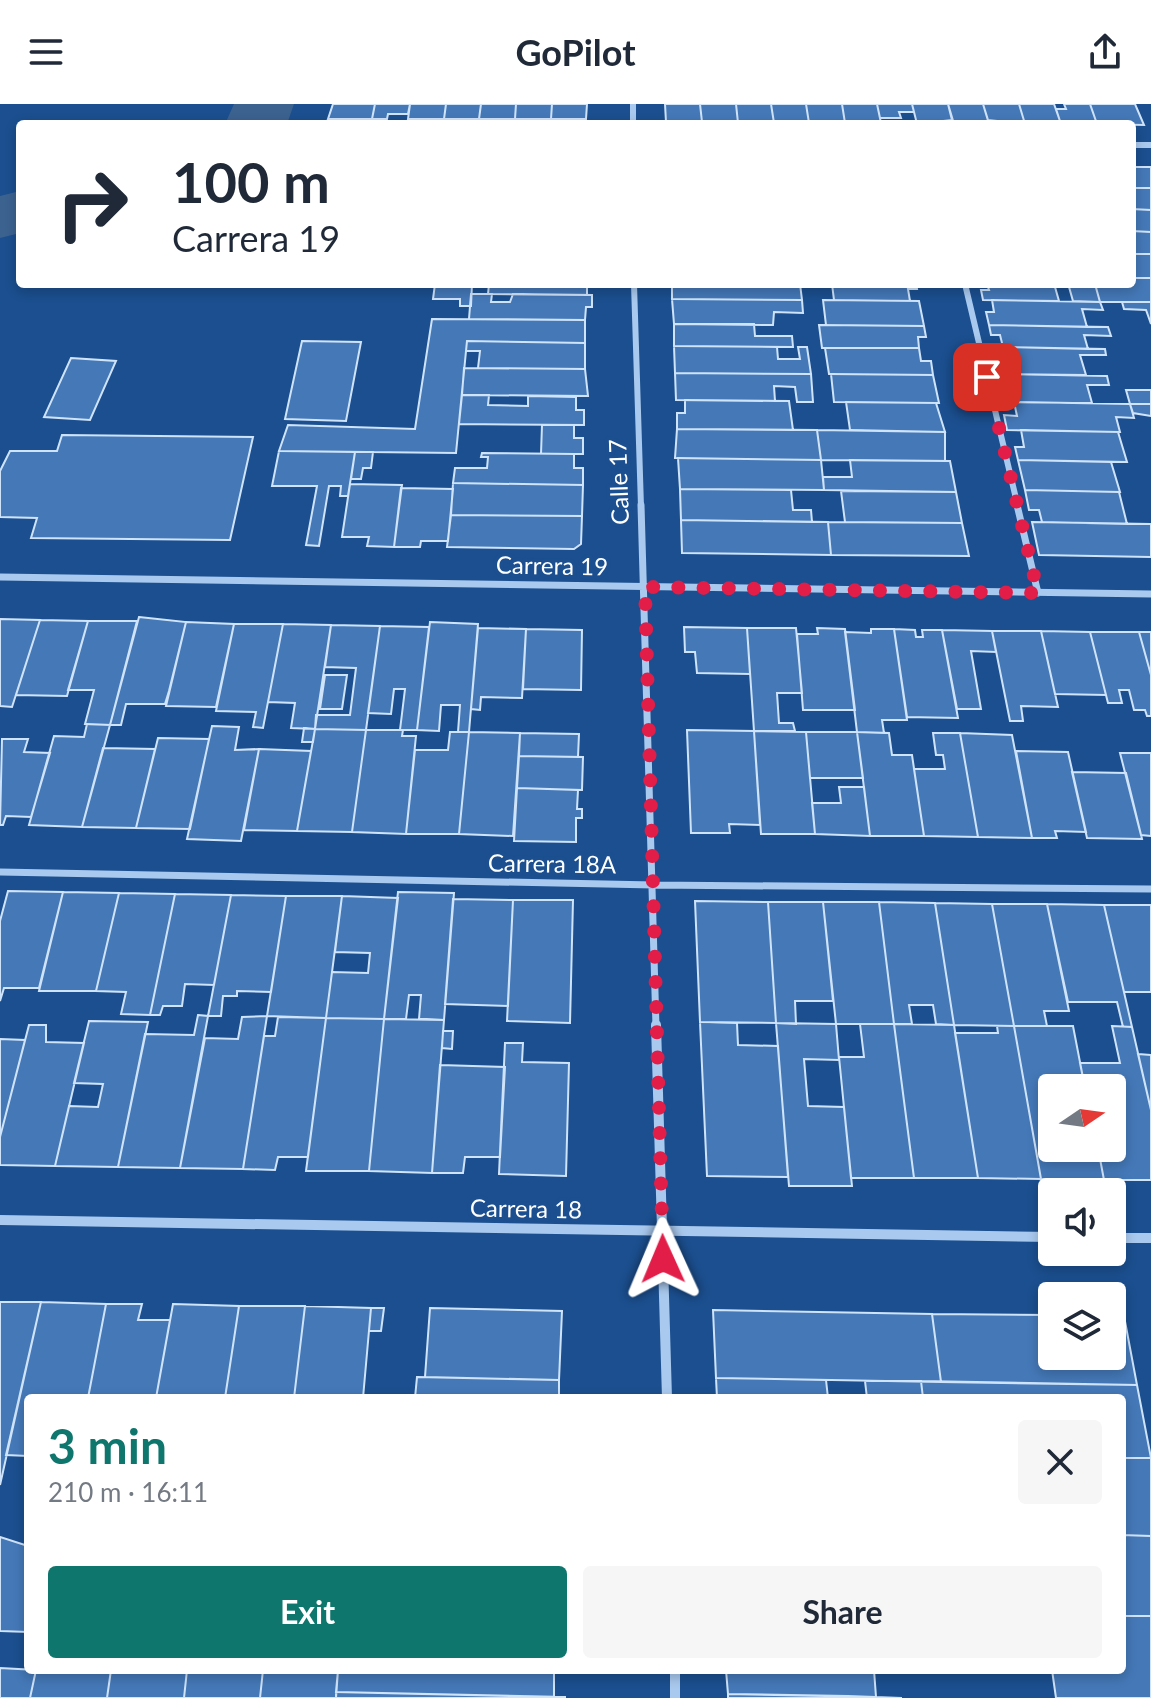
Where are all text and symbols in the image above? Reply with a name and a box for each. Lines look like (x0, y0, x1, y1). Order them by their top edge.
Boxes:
icon: menu (24, 30, 68, 74)
text: GoPilot (515, 30, 636, 74)
icon: share (1083, 30, 1127, 74)
text: 100 m (172, 148, 330, 215)
icon: right (40, 152, 144, 256)
text: Carrera 19 (172, 216, 340, 260)
pin (953, 343, 1021, 411)
icon: arrive (965, 355, 1009, 399)
street label: Calle 17 (602, 439, 634, 525)
street label: Carrera 19 (496, 550, 608, 580)
street label: Carrera 18A (488, 847, 617, 879)
north arrow (1038, 1074, 1126, 1162)
map controls (1038, 1074, 1126, 1370)
button: sound (1038, 1178, 1126, 1266)
street label: Carrera 18 (470, 1193, 582, 1223)
position arrow (621, 1217, 705, 1301)
button: layers (1038, 1282, 1126, 1370)
text: 3 min (48, 1417, 167, 1474)
button: close (1018, 1420, 1102, 1504)
text: 210 m · 16:11 (48, 1476, 208, 1508)
button: Exit (48, 1566, 567, 1658)
button: Share (583, 1566, 1102, 1658)

